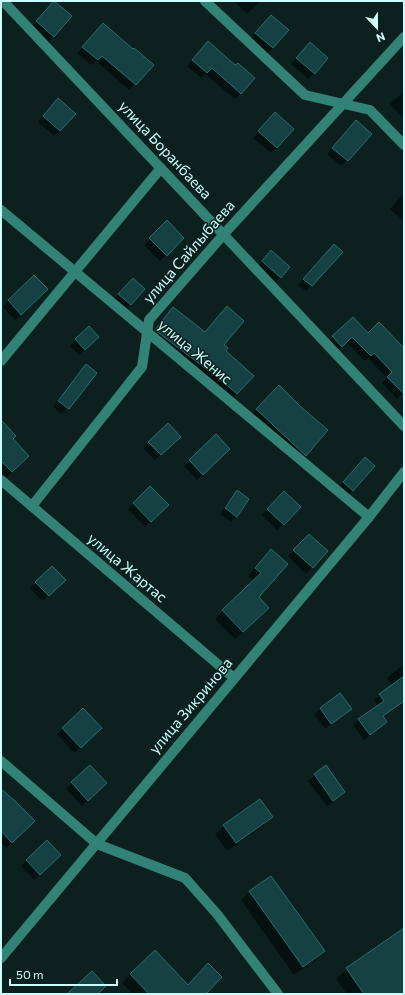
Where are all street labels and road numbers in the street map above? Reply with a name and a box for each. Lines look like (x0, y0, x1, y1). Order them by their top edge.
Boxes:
street label: улица Боранбаева (116, 96, 216, 202)
street label: улица Сайлыбаева (139, 196, 238, 307)
street label: улица Женис (155, 315, 236, 387)
street label: улица Жартас (84, 529, 171, 606)
street label: улица Зикринова (145, 654, 236, 757)

